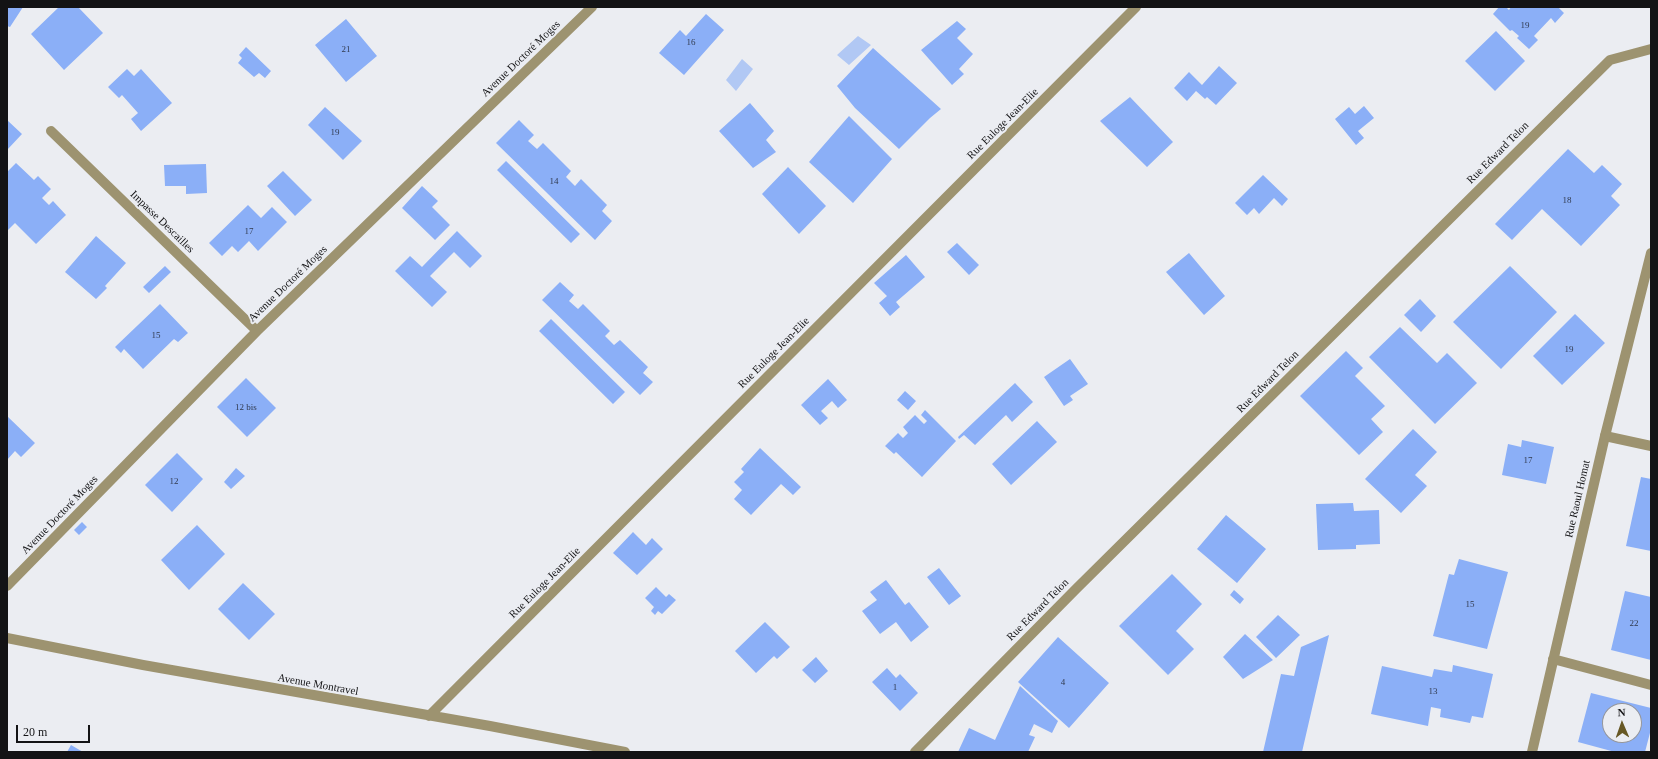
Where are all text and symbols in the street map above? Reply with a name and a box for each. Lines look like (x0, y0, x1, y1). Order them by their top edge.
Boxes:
street label: Avenue Doctoré Moges (479, 18, 563, 100)
house number: 19 (1520, 21, 1530, 31)
house number: 16 (686, 38, 696, 48)
house number: 21 (342, 45, 350, 55)
street label: Rue Euloge Jean-Elie (965, 86, 1041, 162)
street label: Rue Edward Telon (1464, 119, 1532, 187)
house number: 19 (330, 128, 340, 138)
house number: 14 (550, 177, 558, 187)
street label: Impasse Descailles (127, 188, 197, 256)
house number: 18 (1562, 196, 1572, 206)
house number: 17 (244, 227, 254, 237)
street label: Avenue Doctoré Moges (246, 243, 330, 325)
street label: Rue Euloge Jean-Elie (736, 315, 812, 391)
house number: 15 (152, 331, 160, 341)
house number: 19 (1564, 345, 1574, 355)
street label: Rue Edward Telon (1234, 348, 1302, 416)
house number: 12 bis (235, 403, 257, 413)
house number: 17 (1524, 456, 1532, 466)
street label: Rue Raoul Homat (1563, 459, 1593, 539)
street label: Avenue Doctoré Moges (19, 473, 101, 557)
house number: 12 (170, 477, 178, 487)
street label: Rue Euloge Jean-Elie (507, 545, 583, 621)
street label: Rue Edward Telon (1004, 576, 1072, 644)
house number: 15 (1466, 600, 1474, 610)
house number: 22 (1630, 619, 1638, 629)
street label: Avenue Montravel (276, 671, 360, 699)
house number: 4 (1061, 678, 1065, 688)
house number: 1 (893, 683, 897, 693)
house number: 13 (1428, 687, 1438, 697)
north arrow (1602, 703, 1642, 743)
text: N (1617, 706, 1626, 718)
scale bar (18, 717, 92, 743)
text: 20 m (23, 725, 47, 739)

